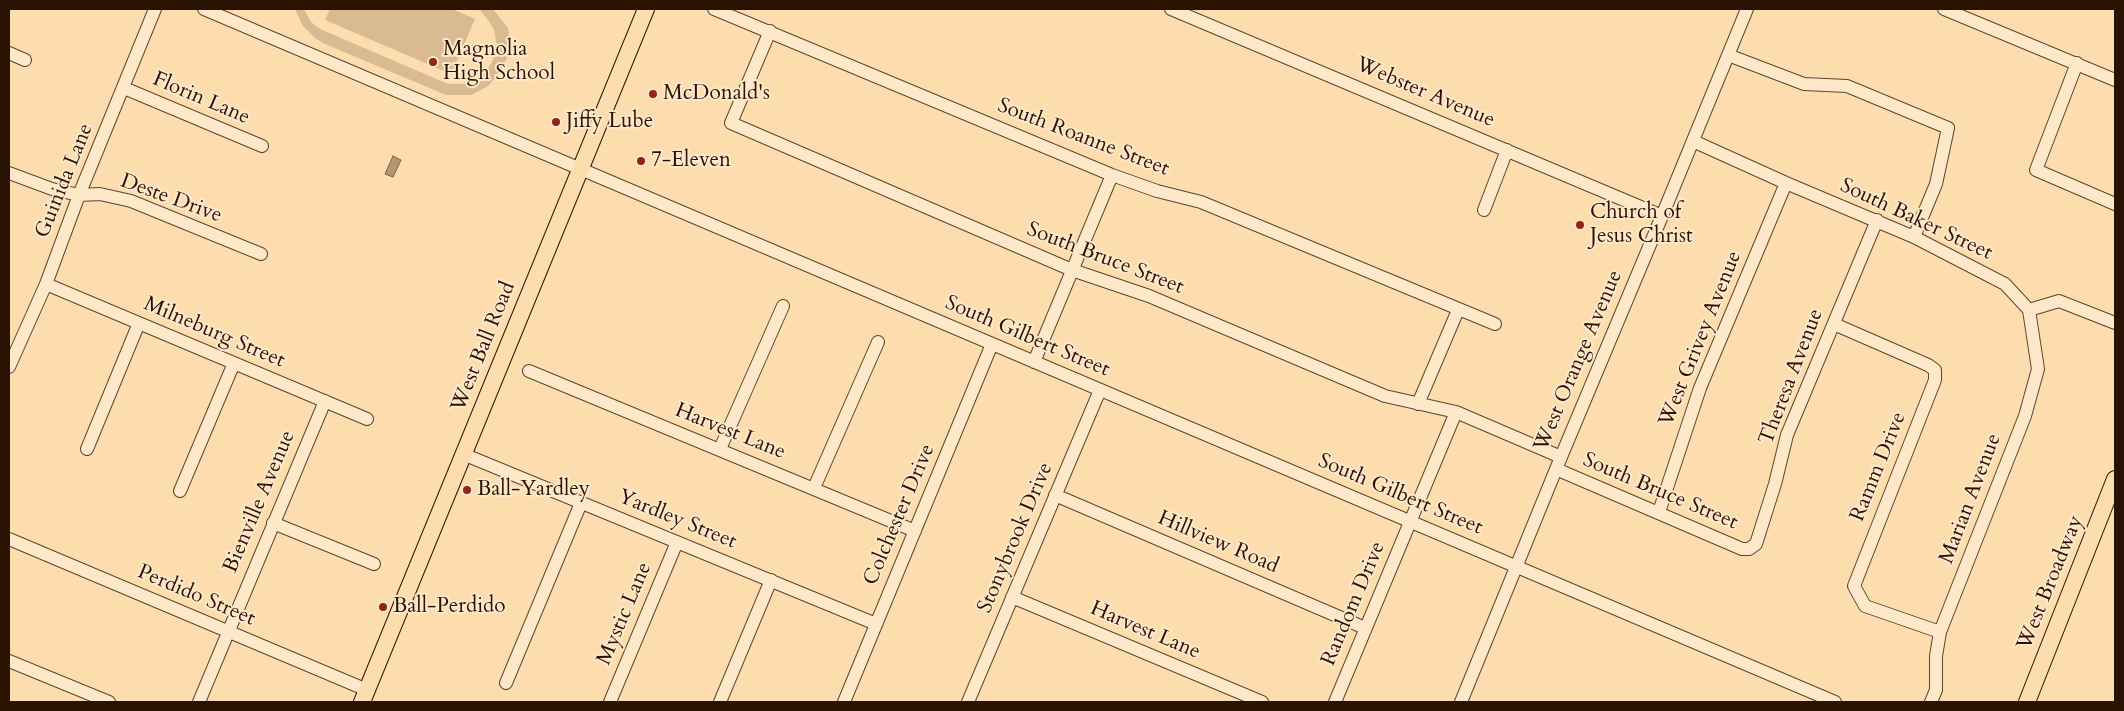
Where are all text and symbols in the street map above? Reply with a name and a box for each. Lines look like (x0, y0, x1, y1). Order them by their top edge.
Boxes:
place label: Magnolia High School (443, 37, 555, 87)
street label: Webster Avenue (1352, 52, 1498, 134)
marker: Magnolia High School (427, 56, 439, 68)
street label: Florin Lane (149, 67, 253, 131)
place label: McDonald's (663, 81, 770, 107)
marker: McDonald's (647, 88, 659, 100)
street label: South Roanne Street (994, 94, 1172, 182)
place label: Jiffy Lube (566, 109, 653, 135)
marker: Jiffy Lube (550, 116, 562, 128)
street label: Guinida Lane (31, 120, 99, 242)
place label: 7-Eleven (651, 148, 731, 174)
marker: 7-Eleven (635, 155, 647, 167)
street label: Deste Drive (117, 169, 225, 229)
street label: South Baker Street (1836, 174, 1996, 266)
place label: Church of Jesus Christ (1590, 200, 1693, 250)
street label: South Bruce Street (1023, 218, 1187, 300)
marker: Church of Jesus Christ (1574, 219, 1586, 231)
street label: West Grivey Avenue (1654, 247, 1748, 431)
street label: West Orange Avenue (1530, 267, 1628, 455)
street label: West Ball Road (446, 278, 522, 416)
street label: South Gilbert Street (941, 291, 1113, 383)
street label: Milneburg Street (140, 292, 288, 374)
street label: Theresa Avenue (1755, 306, 1829, 448)
street label: Harvest Lane (671, 398, 789, 466)
street label: Ramm Drive (1846, 409, 1912, 525)
street label: Bienville Avenue (219, 427, 301, 577)
street label: Marian Avenue (1935, 430, 2007, 568)
street label: Colchester Drive (859, 441, 941, 589)
street label: South Bruce Street (1579, 448, 1741, 536)
street label: South Gilbert Street (1314, 449, 1486, 541)
street label: Stonybrook Drive (973, 459, 1059, 617)
place label: Ball-Yardley (477, 477, 590, 503)
marker: Ball-Yardley (461, 484, 473, 496)
street label: Yardley Street (614, 485, 740, 555)
street label: Hillview Road (1154, 506, 1282, 580)
street label: West Broadway (2013, 512, 2089, 654)
street label: Random Drive (1317, 538, 1391, 670)
street label: Mystic Lane (592, 559, 658, 669)
street label: Perdido Street (133, 560, 259, 632)
place label: Ball-Perdido (393, 594, 506, 620)
street label: Harvest Lane (1086, 597, 1204, 665)
marker: Ball-Perdido (377, 601, 389, 613)

